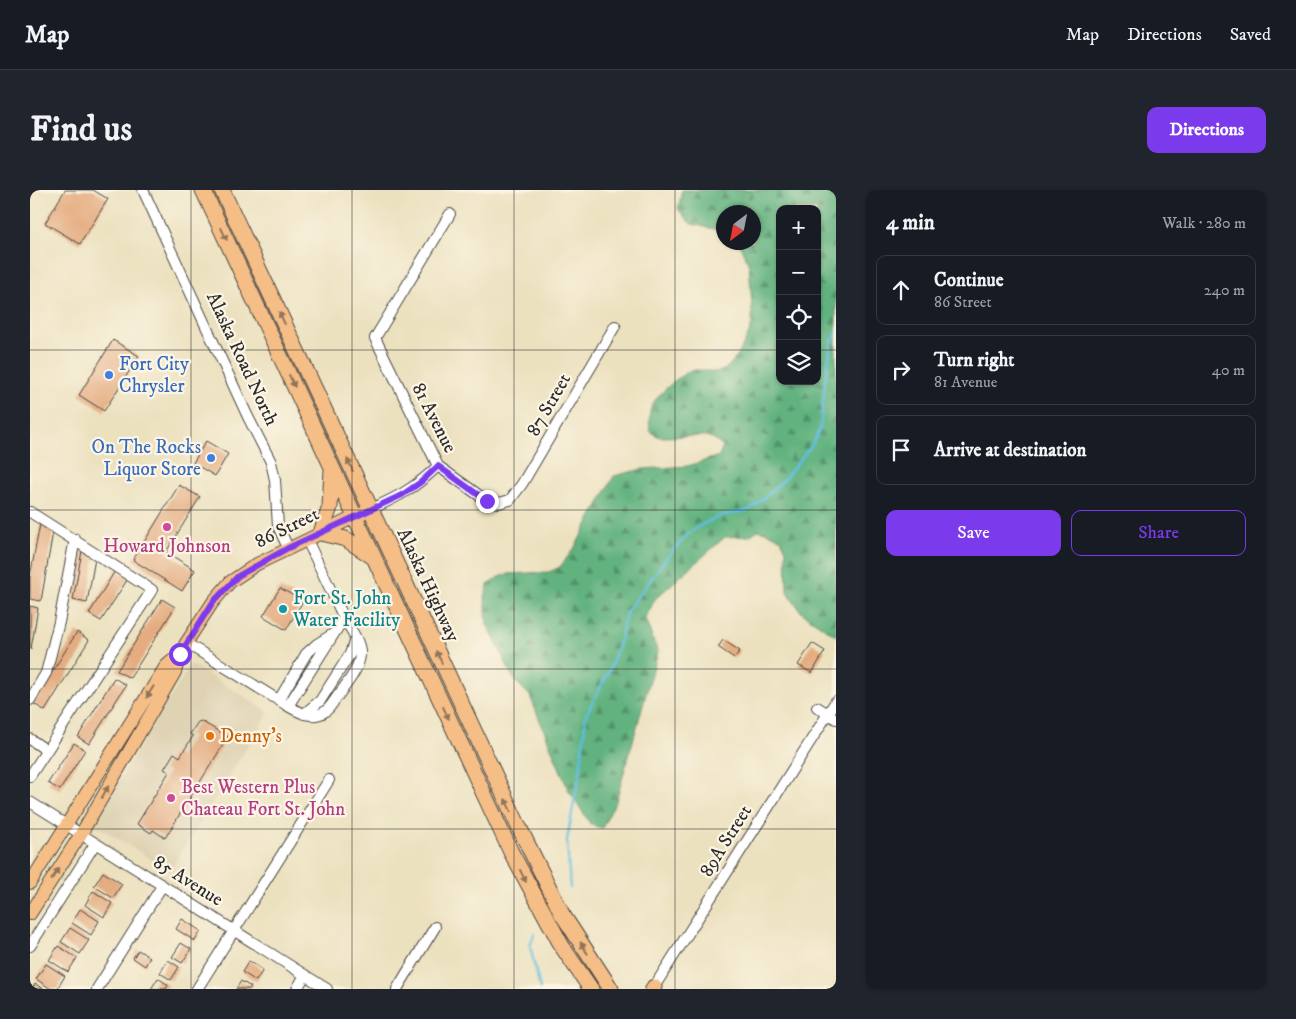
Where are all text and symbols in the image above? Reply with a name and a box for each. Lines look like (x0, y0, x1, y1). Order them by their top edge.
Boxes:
text: Map (25, 20, 69, 50)
text: Map (1066, 24, 1099, 46)
text: Directions (1127, 24, 1202, 46)
text: Saved (1230, 24, 1271, 46)
button: Directions (1147, 107, 1266, 153)
text: Find us (30, 108, 132, 152)
north arrow (716, 205, 761, 250)
map controls (776, 205, 821, 385)
button: + (776, 205, 821, 250)
text: 4 min (886, 210, 935, 236)
text: Walk · 280 m (1162, 213, 1246, 233)
one-way arrow (220, 227, 228, 241)
button: − (776, 250, 821, 295)
text: Continue (934, 269, 1004, 292)
icon: ahead (887, 276, 915, 304)
text: 240 m (1204, 280, 1245, 300)
street label: Alaska Road North (201, 289, 283, 429)
text: 86 Street (934, 292, 992, 312)
button: locate (776, 295, 821, 340)
one-way arrow (278, 311, 286, 325)
button: layers (776, 340, 821, 385)
text: Turn right (934, 349, 1014, 372)
place label: Fort City Chrysler (119, 353, 190, 398)
icon: right (887, 356, 915, 384)
text: 40 m (1212, 360, 1245, 380)
marker: Fort City Chrysler (103, 369, 115, 381)
street label: 87 Street (522, 370, 576, 440)
text: 81 Avenue (934, 372, 997, 392)
one-way arrow (288, 374, 297, 389)
street label: 81 Avenue (407, 379, 461, 457)
place label: On The Rocks Liquor Store (92, 436, 201, 482)
icon: arrive (887, 436, 915, 464)
text: Arrive at destination (934, 439, 1086, 462)
marker: On The Rocks Liquor Store (205, 452, 217, 464)
one-way arrow (346, 458, 354, 472)
route end (476, 490, 499, 513)
street label: 86 Street (251, 503, 323, 553)
button: Save (886, 510, 1061, 556)
button: Share (1071, 510, 1246, 556)
marker: Howard Johnson (161, 521, 173, 533)
street label: Alaska Highway (392, 524, 465, 646)
place label: Howard Johnson (103, 535, 231, 558)
place label: Fort St. John Water Facility (292, 587, 401, 632)
marker: Fort St. John Water Facility (277, 603, 289, 615)
route start (169, 643, 192, 666)
one-way arrow (435, 650, 444, 665)
one-way arrow (145, 686, 154, 699)
one-way arrow (443, 706, 451, 720)
place label: Denny's (220, 725, 282, 748)
marker: Denny's (204, 730, 216, 742)
place label: Best Western Plus Chateau Fort St. John (181, 776, 345, 821)
one-way arrow (101, 785, 110, 799)
marker: Best Western Plus Chateau Fort St. John (165, 792, 177, 804)
one-way arrow (504, 798, 512, 812)
street label: 89A Street (695, 801, 757, 881)
street label: 85 Avenue (149, 851, 227, 911)
one-way arrow (51, 867, 60, 881)
one-way arrow (519, 869, 527, 883)
one-way arrow (579, 942, 589, 955)

